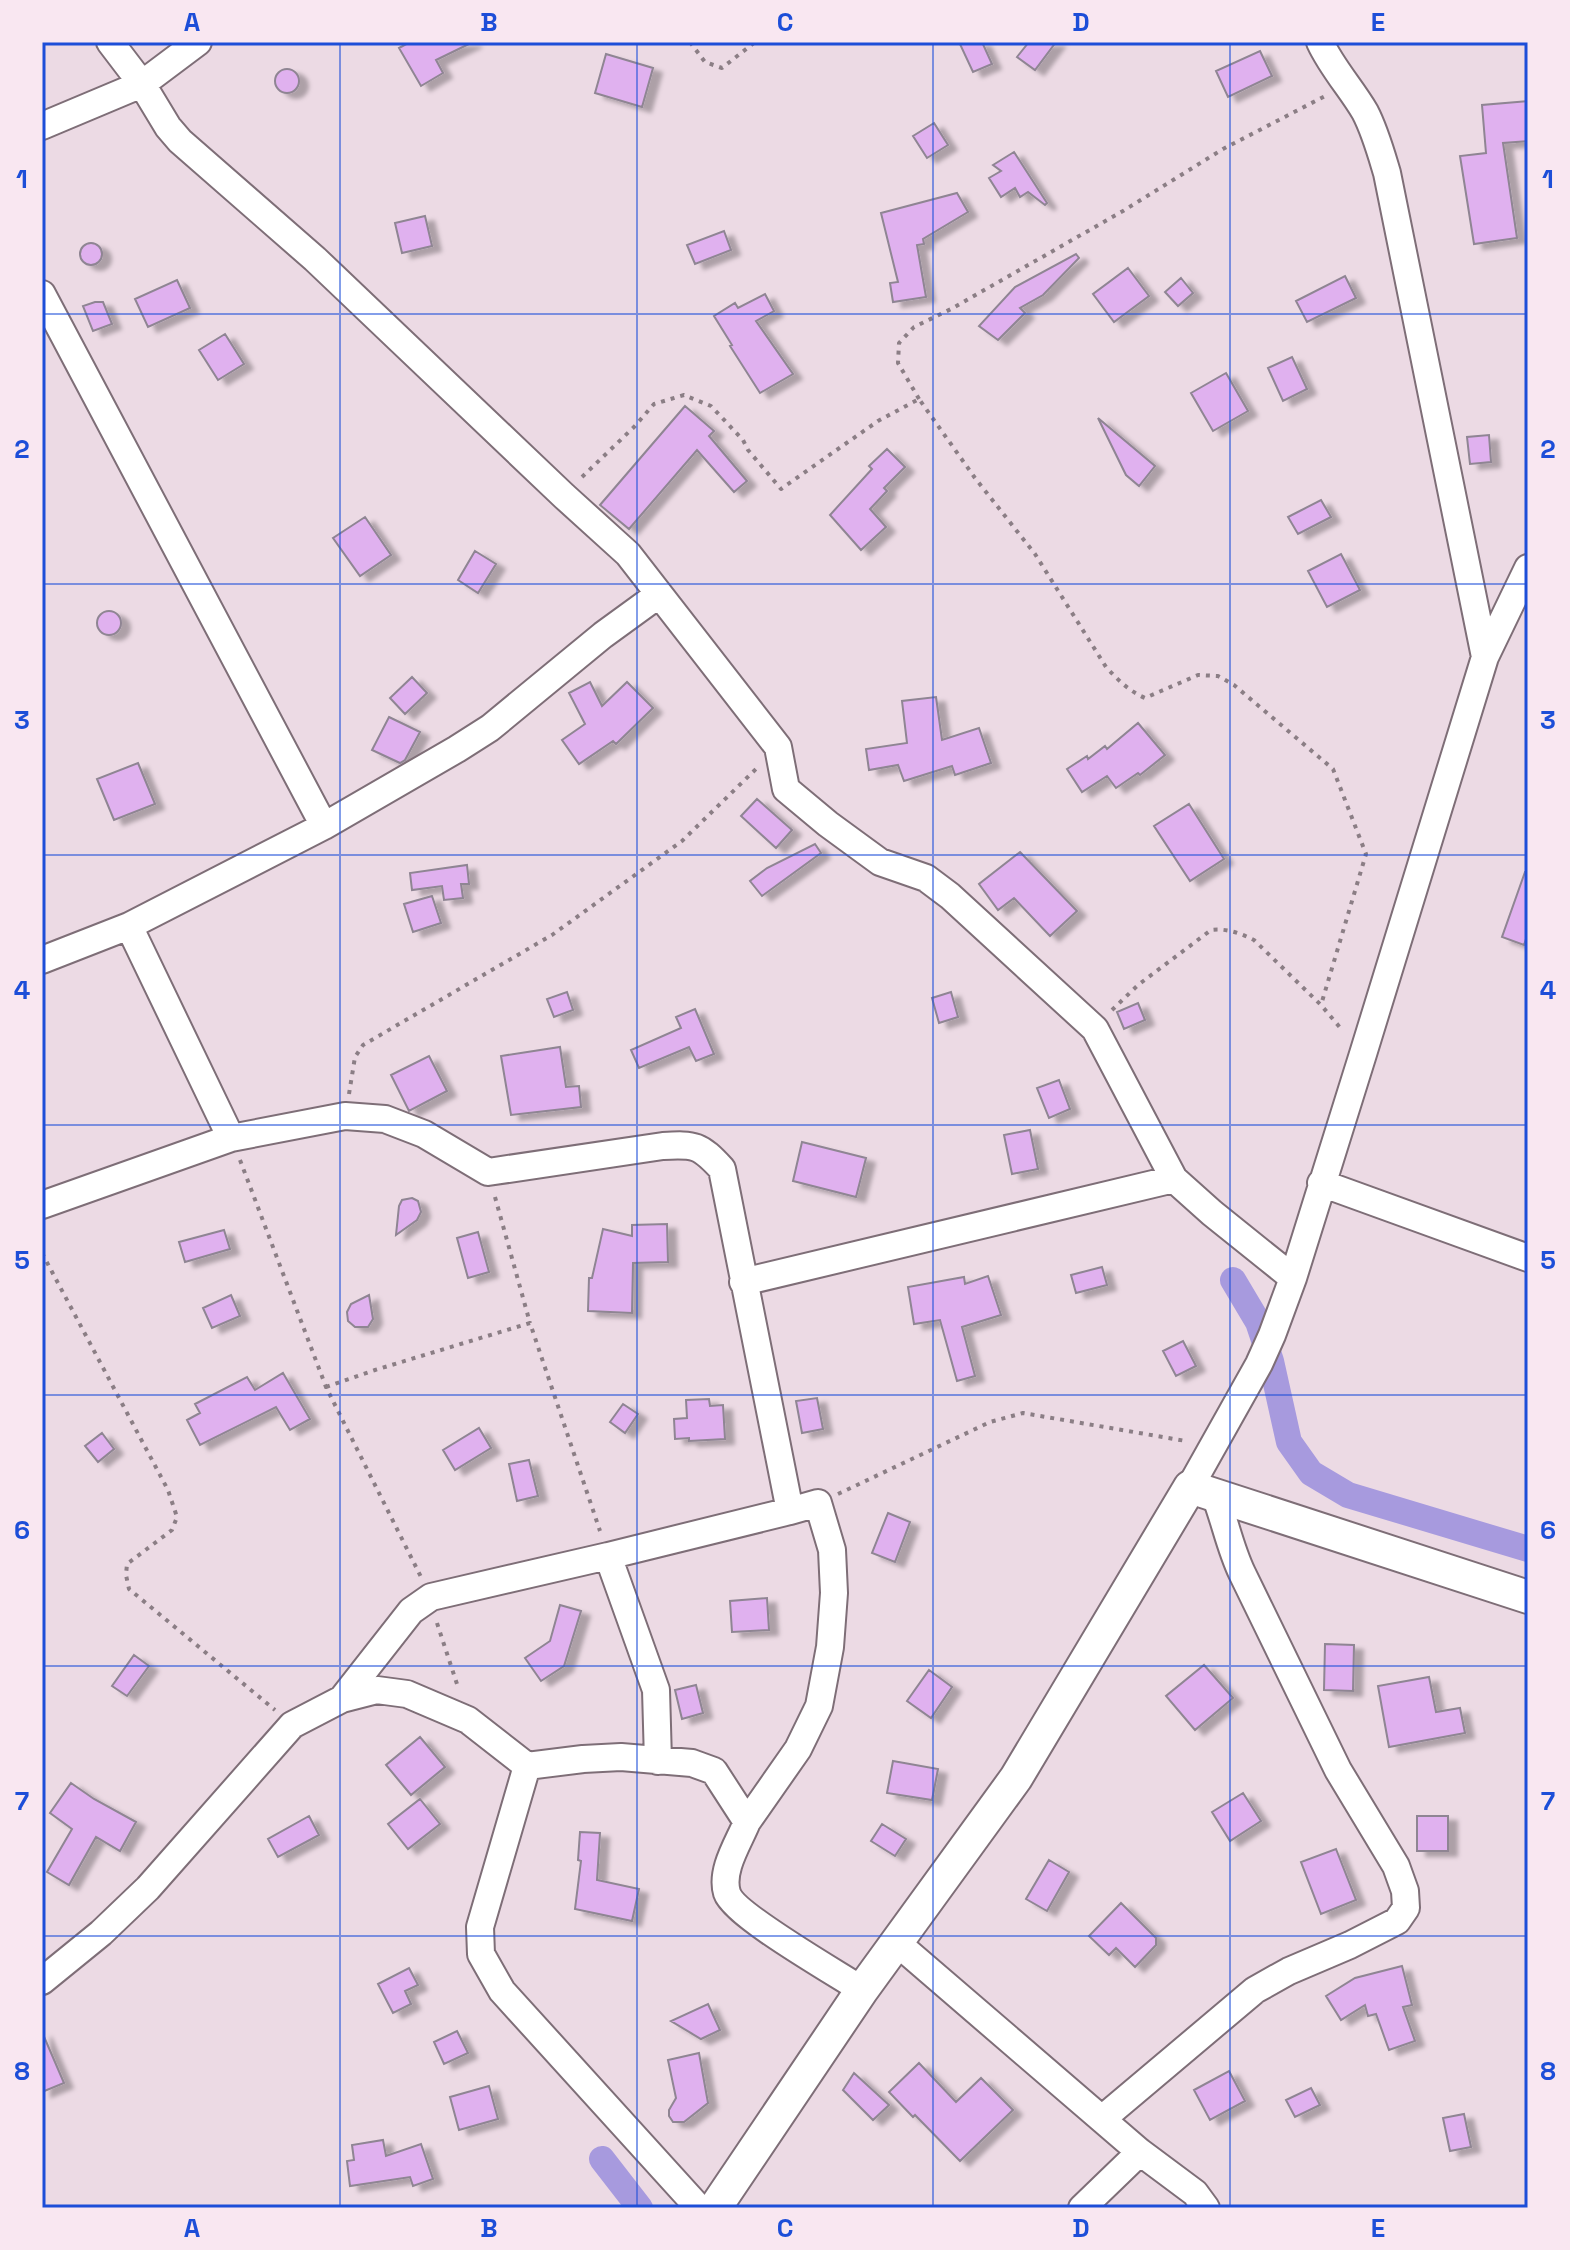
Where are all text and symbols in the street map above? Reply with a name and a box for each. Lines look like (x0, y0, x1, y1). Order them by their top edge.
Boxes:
text: A (184, 5, 201, 39)
text: B (480, 5, 498, 39)
text: C (777, 5, 793, 39)
text: D (1072, 5, 1090, 39)
text: E (1371, 5, 1385, 39)
text: 1 (16, 162, 28, 196)
text: 1 (1542, 162, 1554, 196)
text: 2 (14, 432, 30, 466)
text: 2 (1540, 432, 1556, 466)
text: 3 (14, 703, 30, 737)
text: 3 (1540, 703, 1556, 737)
text: 4 (14, 973, 30, 1007)
text: 4 (1540, 973, 1556, 1007)
text: 5 (14, 1243, 30, 1277)
text: 5 (1540, 1243, 1556, 1277)
text: 6 (14, 1513, 30, 1547)
text: 6 (1540, 1513, 1556, 1547)
text: 7 (15, 1784, 29, 1818)
text: 7 (1541, 1784, 1555, 1818)
text: 8 (14, 2054, 30, 2088)
text: 8 (1540, 2054, 1556, 2088)
text: A (184, 2211, 201, 2245)
text: B (480, 2211, 498, 2245)
text: C (777, 2211, 793, 2245)
text: D (1072, 2211, 1090, 2245)
text: E (1371, 2211, 1385, 2245)

